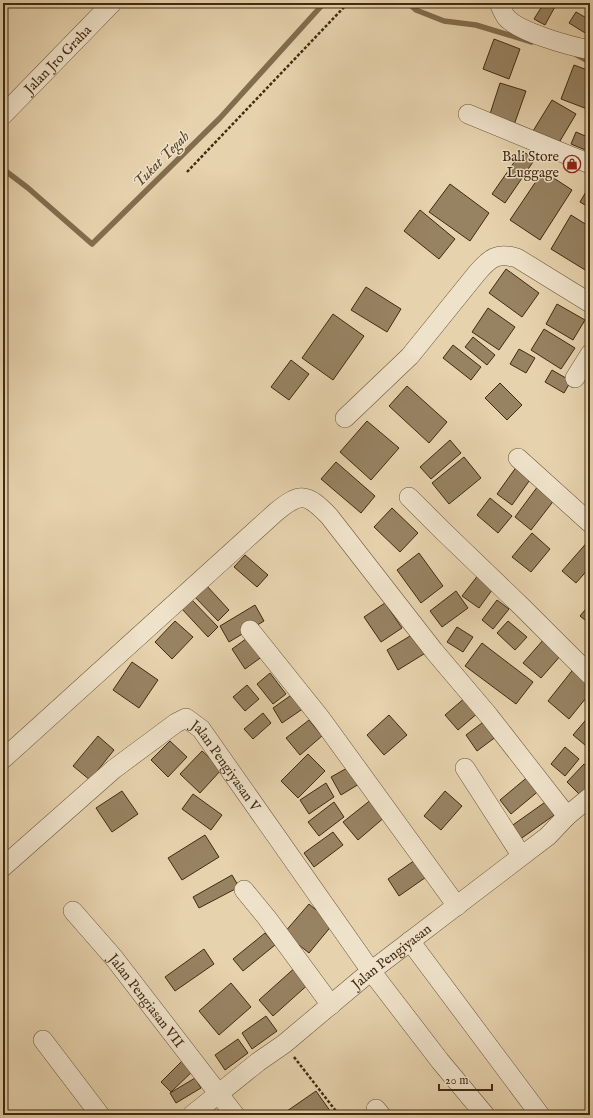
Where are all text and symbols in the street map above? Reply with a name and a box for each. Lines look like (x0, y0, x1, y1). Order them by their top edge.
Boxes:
street label: Jalan Jro Graha (19, 21, 96, 99)
water label: Tukat Tegah (129, 127, 195, 192)
place label: Bali Store Luggage (502, 148, 560, 182)
shop icon: Bali Store Luggage (562, 154, 582, 174)
street label: Jalan Pengiyasan V (185, 715, 264, 816)
street label: Jalan Pengiyasan (347, 920, 436, 995)
street label: Jalan Pengiasan VII (103, 949, 188, 1052)
scale bar (439, 1066, 492, 1092)
text: 20 m (445, 1073, 468, 1088)

